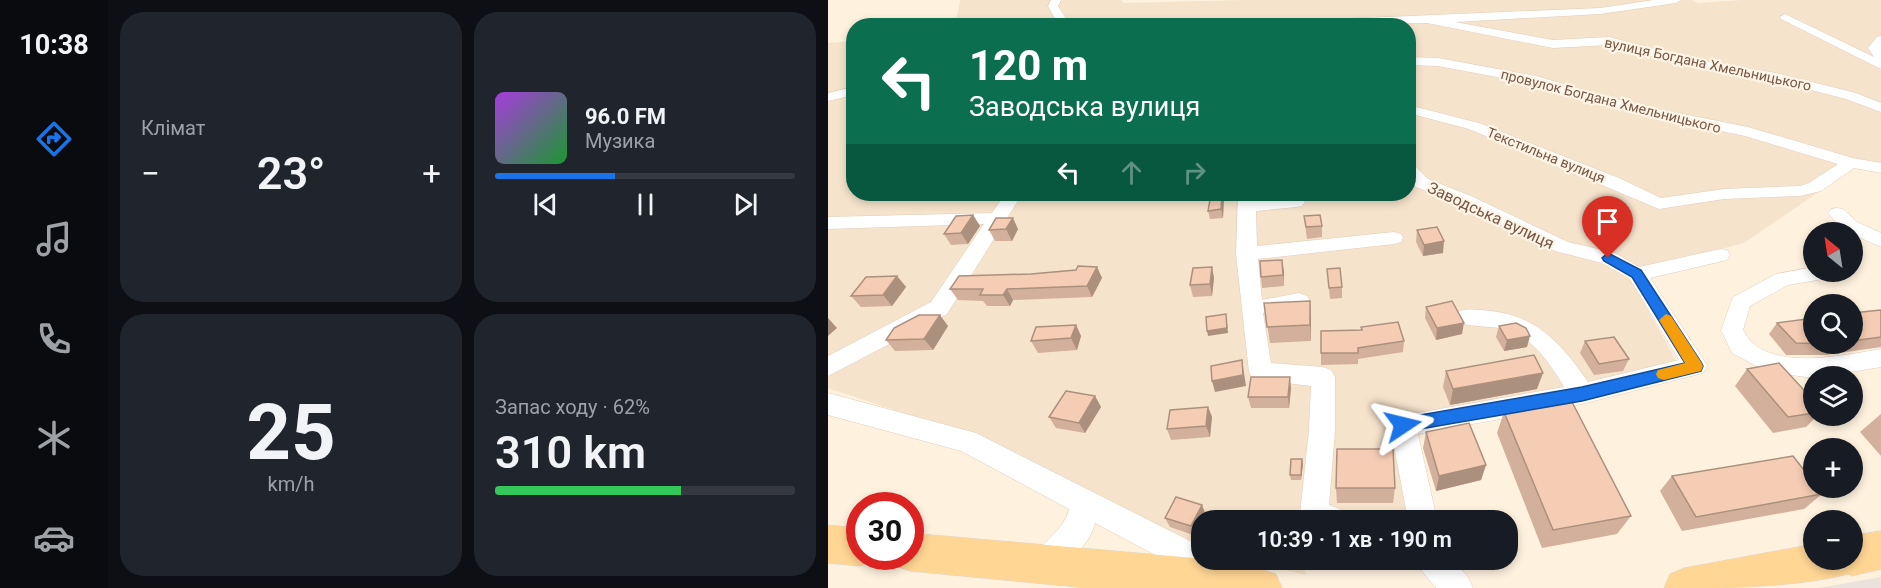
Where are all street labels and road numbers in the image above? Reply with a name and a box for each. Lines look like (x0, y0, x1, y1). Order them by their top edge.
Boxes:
street label: вулиця Богдана Хмельницького (1603, 34, 1813, 94)
street label: провулок Богдана Хмельницького (1499, 66, 1723, 136)
street label: Текстильна вулиця (1485, 124, 1607, 186)
street label: Заводська вулиця (1425, 178, 1557, 253)

